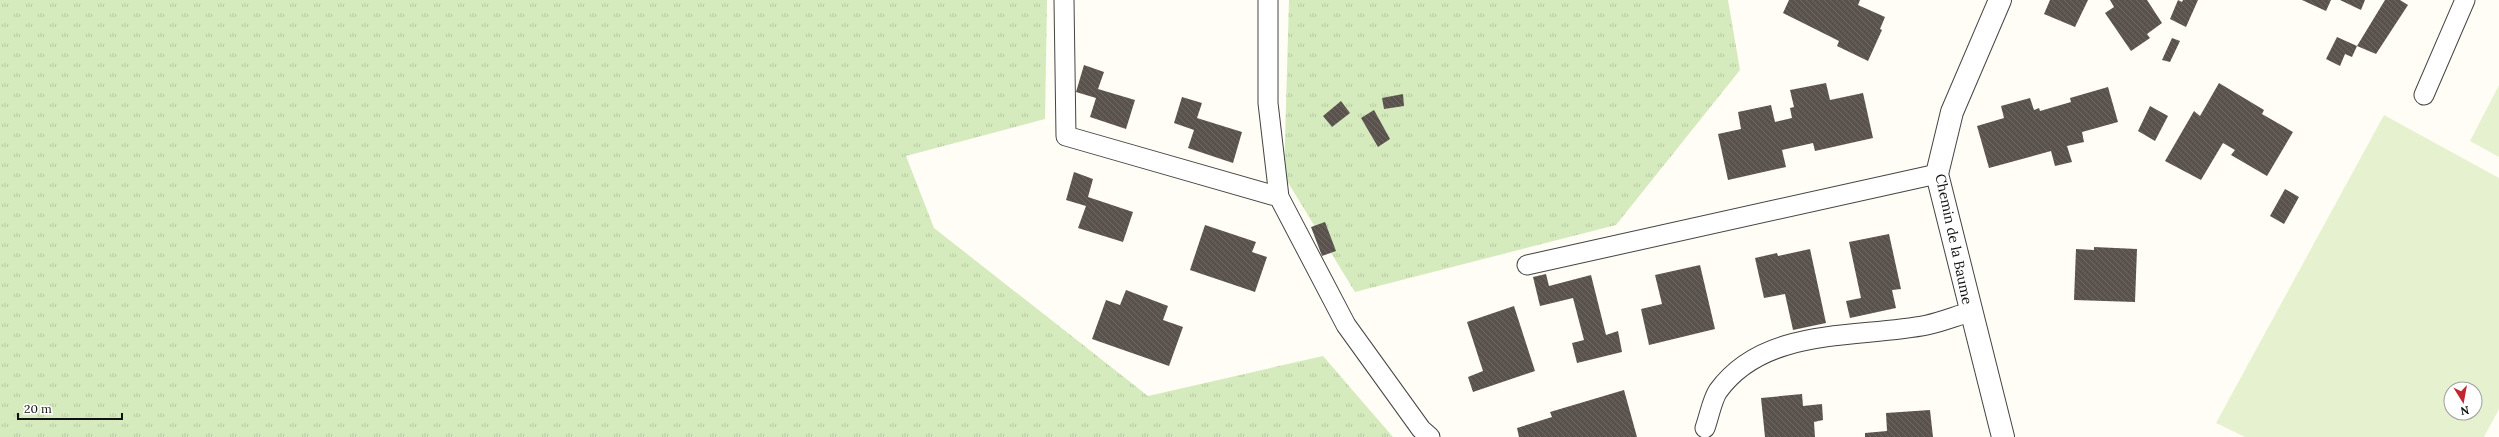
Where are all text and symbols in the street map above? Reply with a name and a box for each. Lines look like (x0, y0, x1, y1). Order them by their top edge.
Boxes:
street label: Chemin de la Baume (1931, 172, 1977, 306)
north arrow (2443, 381, 2483, 421)
scale bar (18, 395, 122, 421)
text: 20 m (24, 401, 52, 416)
text: N (2459, 403, 2470, 419)

